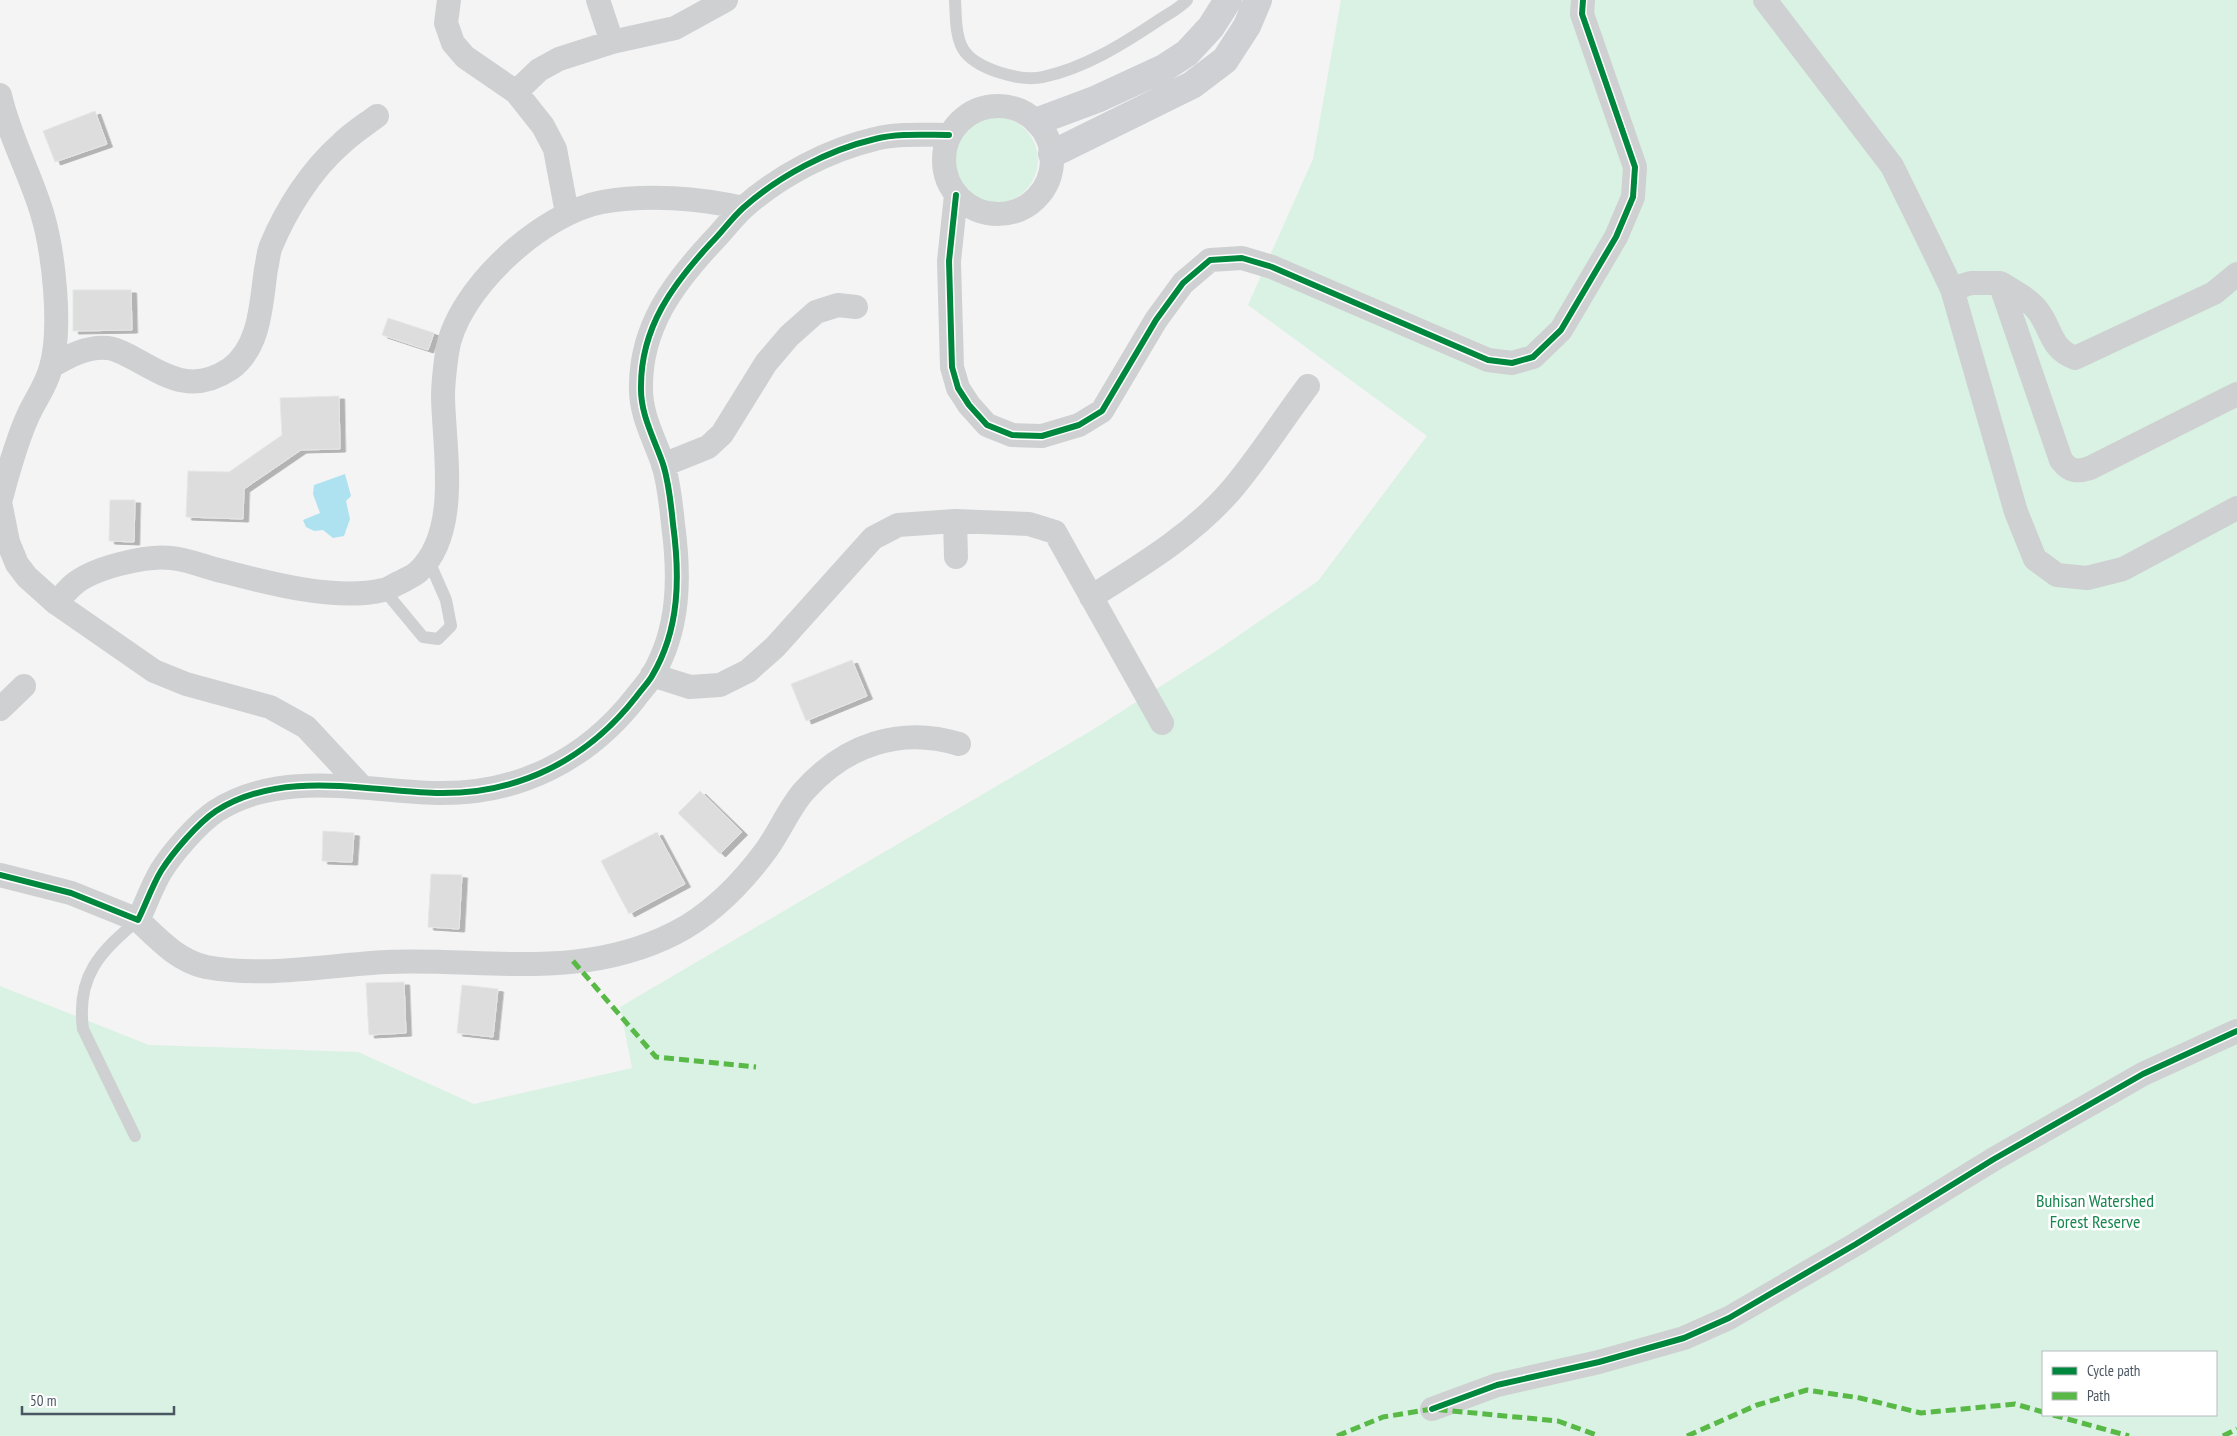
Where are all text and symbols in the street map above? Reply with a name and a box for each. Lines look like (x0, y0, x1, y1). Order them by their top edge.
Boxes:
park label: Buhisan Watershed Forest Reserve (2036, 1189, 2154, 1233)
legend (2042, 1351, 2217, 1416)
text: Cycle path (2087, 1361, 2140, 1380)
scale bar (22, 1384, 175, 1416)
text: Path (2087, 1386, 2110, 1405)
text: 50 m (30, 1391, 56, 1410)

